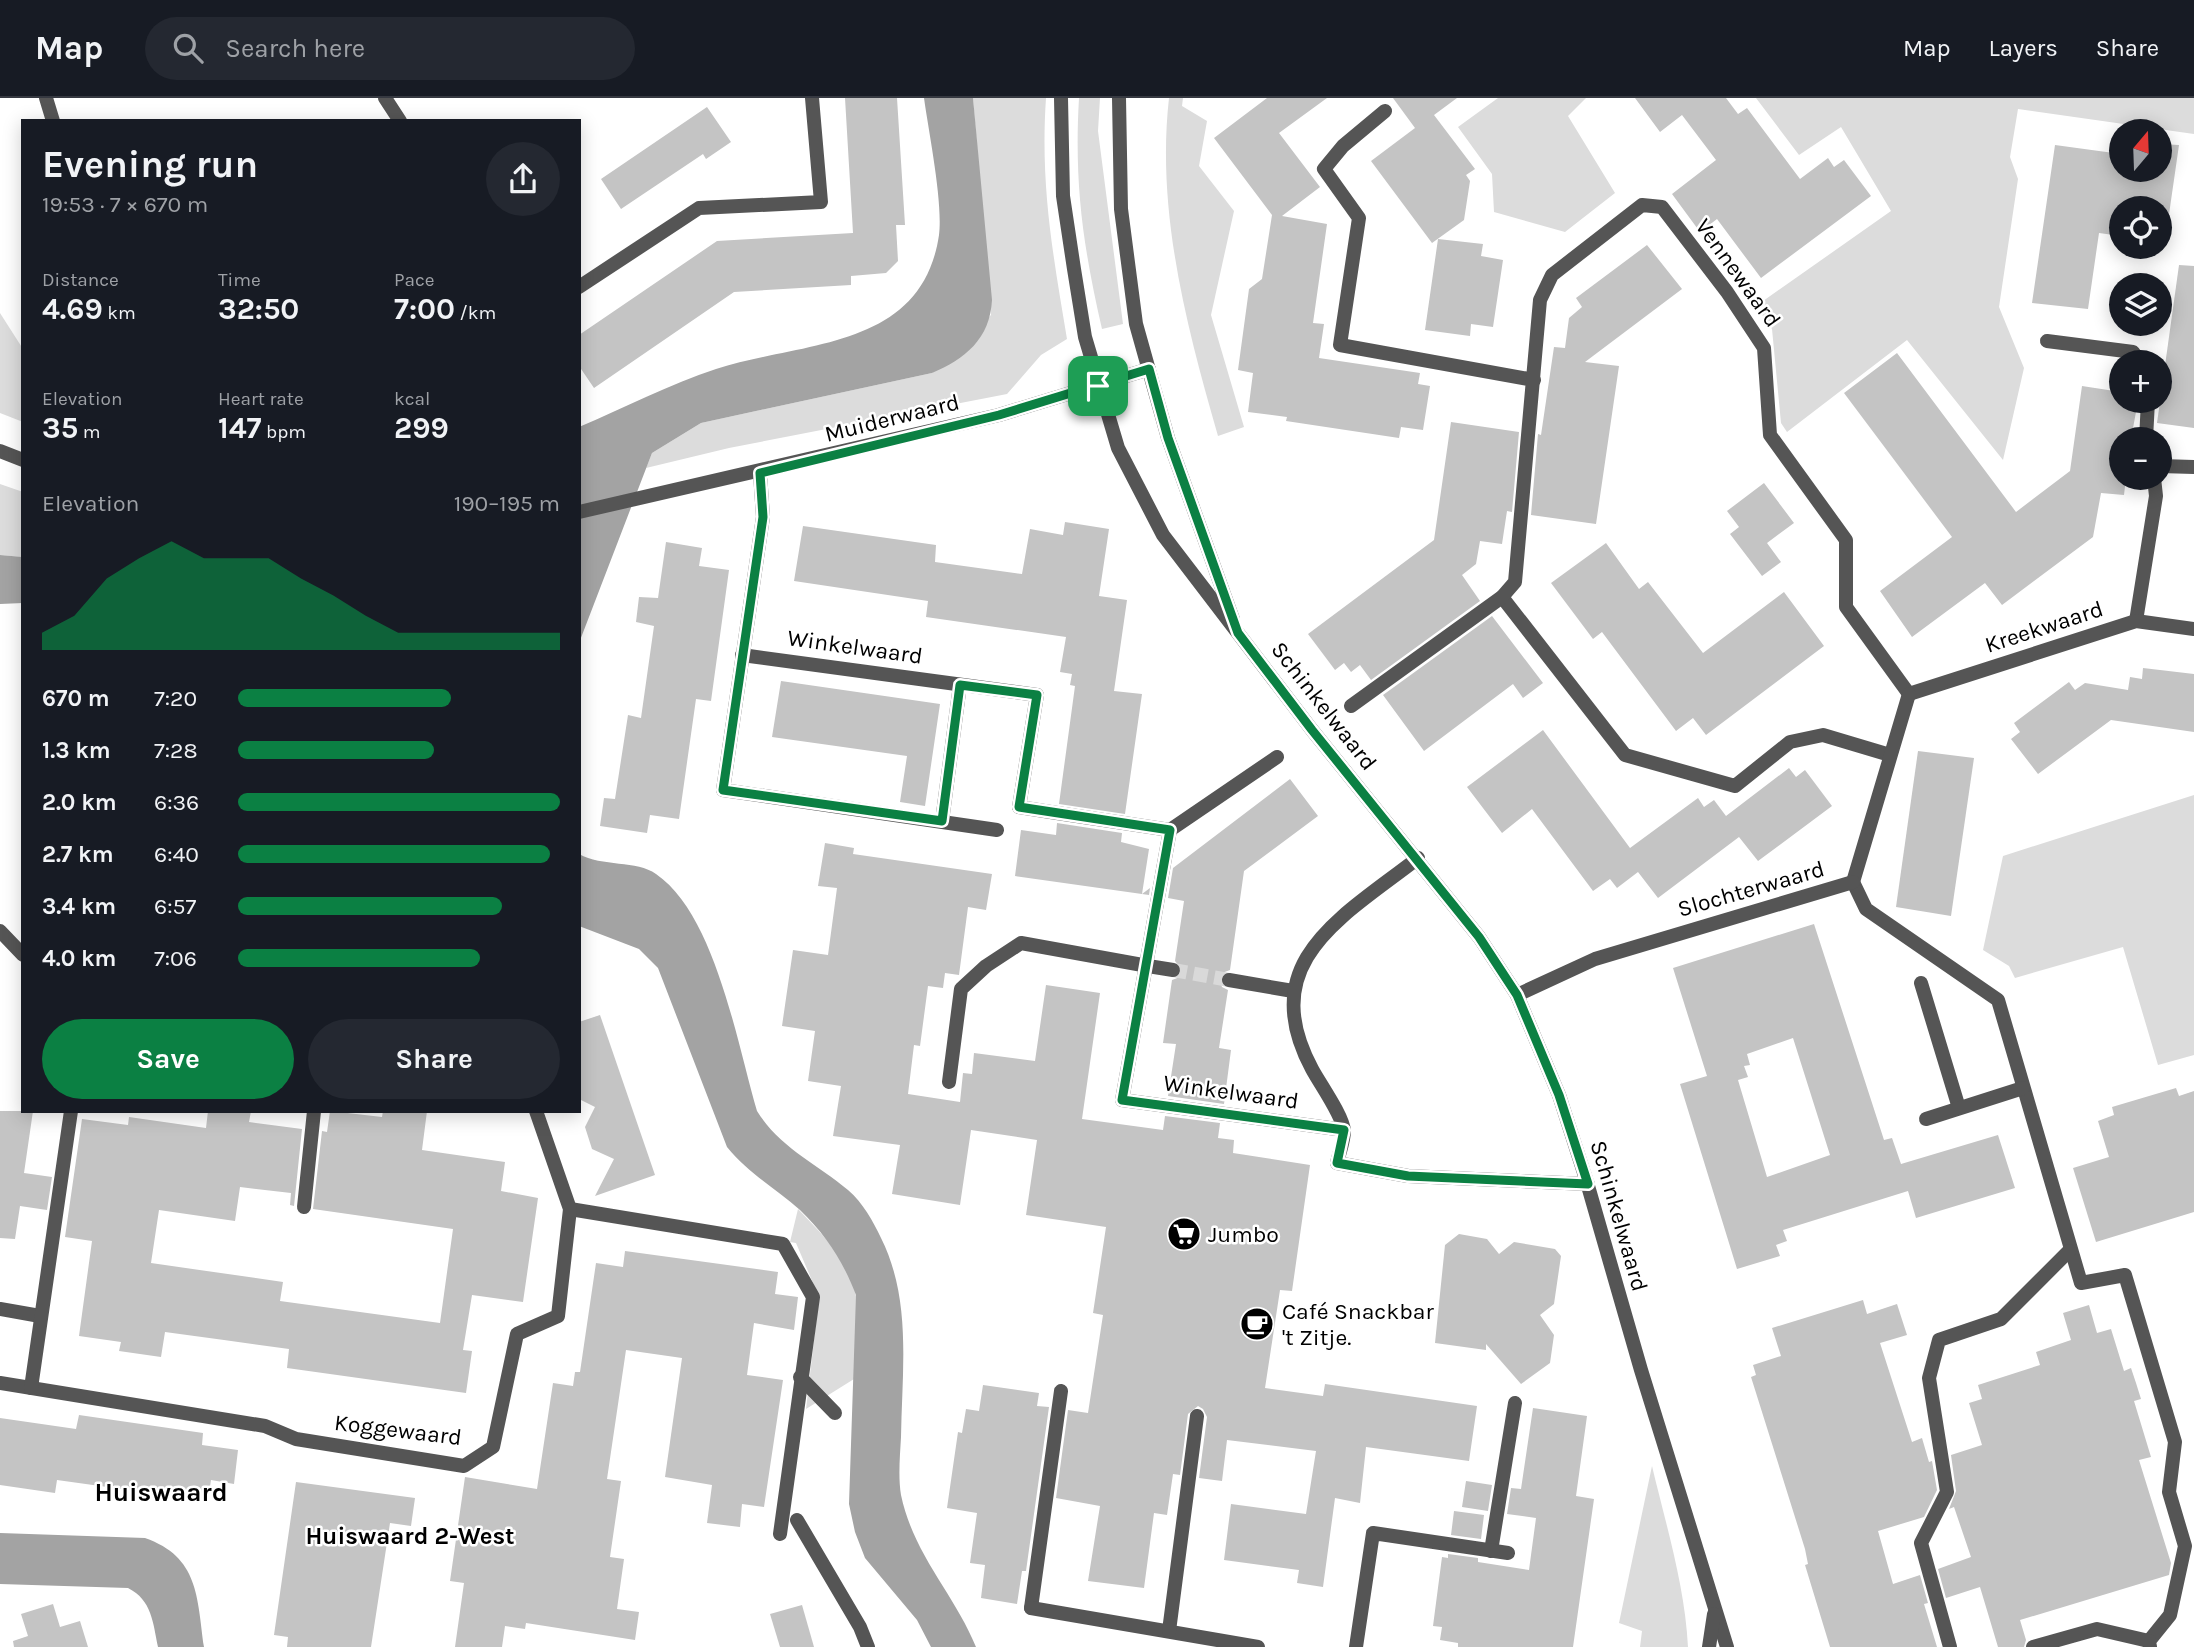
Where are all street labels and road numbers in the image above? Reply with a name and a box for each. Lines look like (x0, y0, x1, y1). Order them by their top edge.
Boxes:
street label: Vennewaard (1690, 213, 1786, 333)
street label: Muiderwaard (822, 388, 962, 448)
street label: Kreekwaard (1981, 595, 2107, 659)
street label: Winkelwaard (786, 624, 924, 670)
street label: Schinkelwaard (1265, 636, 1383, 776)
street label: Slochterwaard (1675, 855, 1827, 923)
street label: Winkelwaard (1162, 1069, 1300, 1115)
street label: Schinkelwaard (1585, 1138, 1653, 1294)
street label: Koggewaard (333, 1409, 463, 1451)

